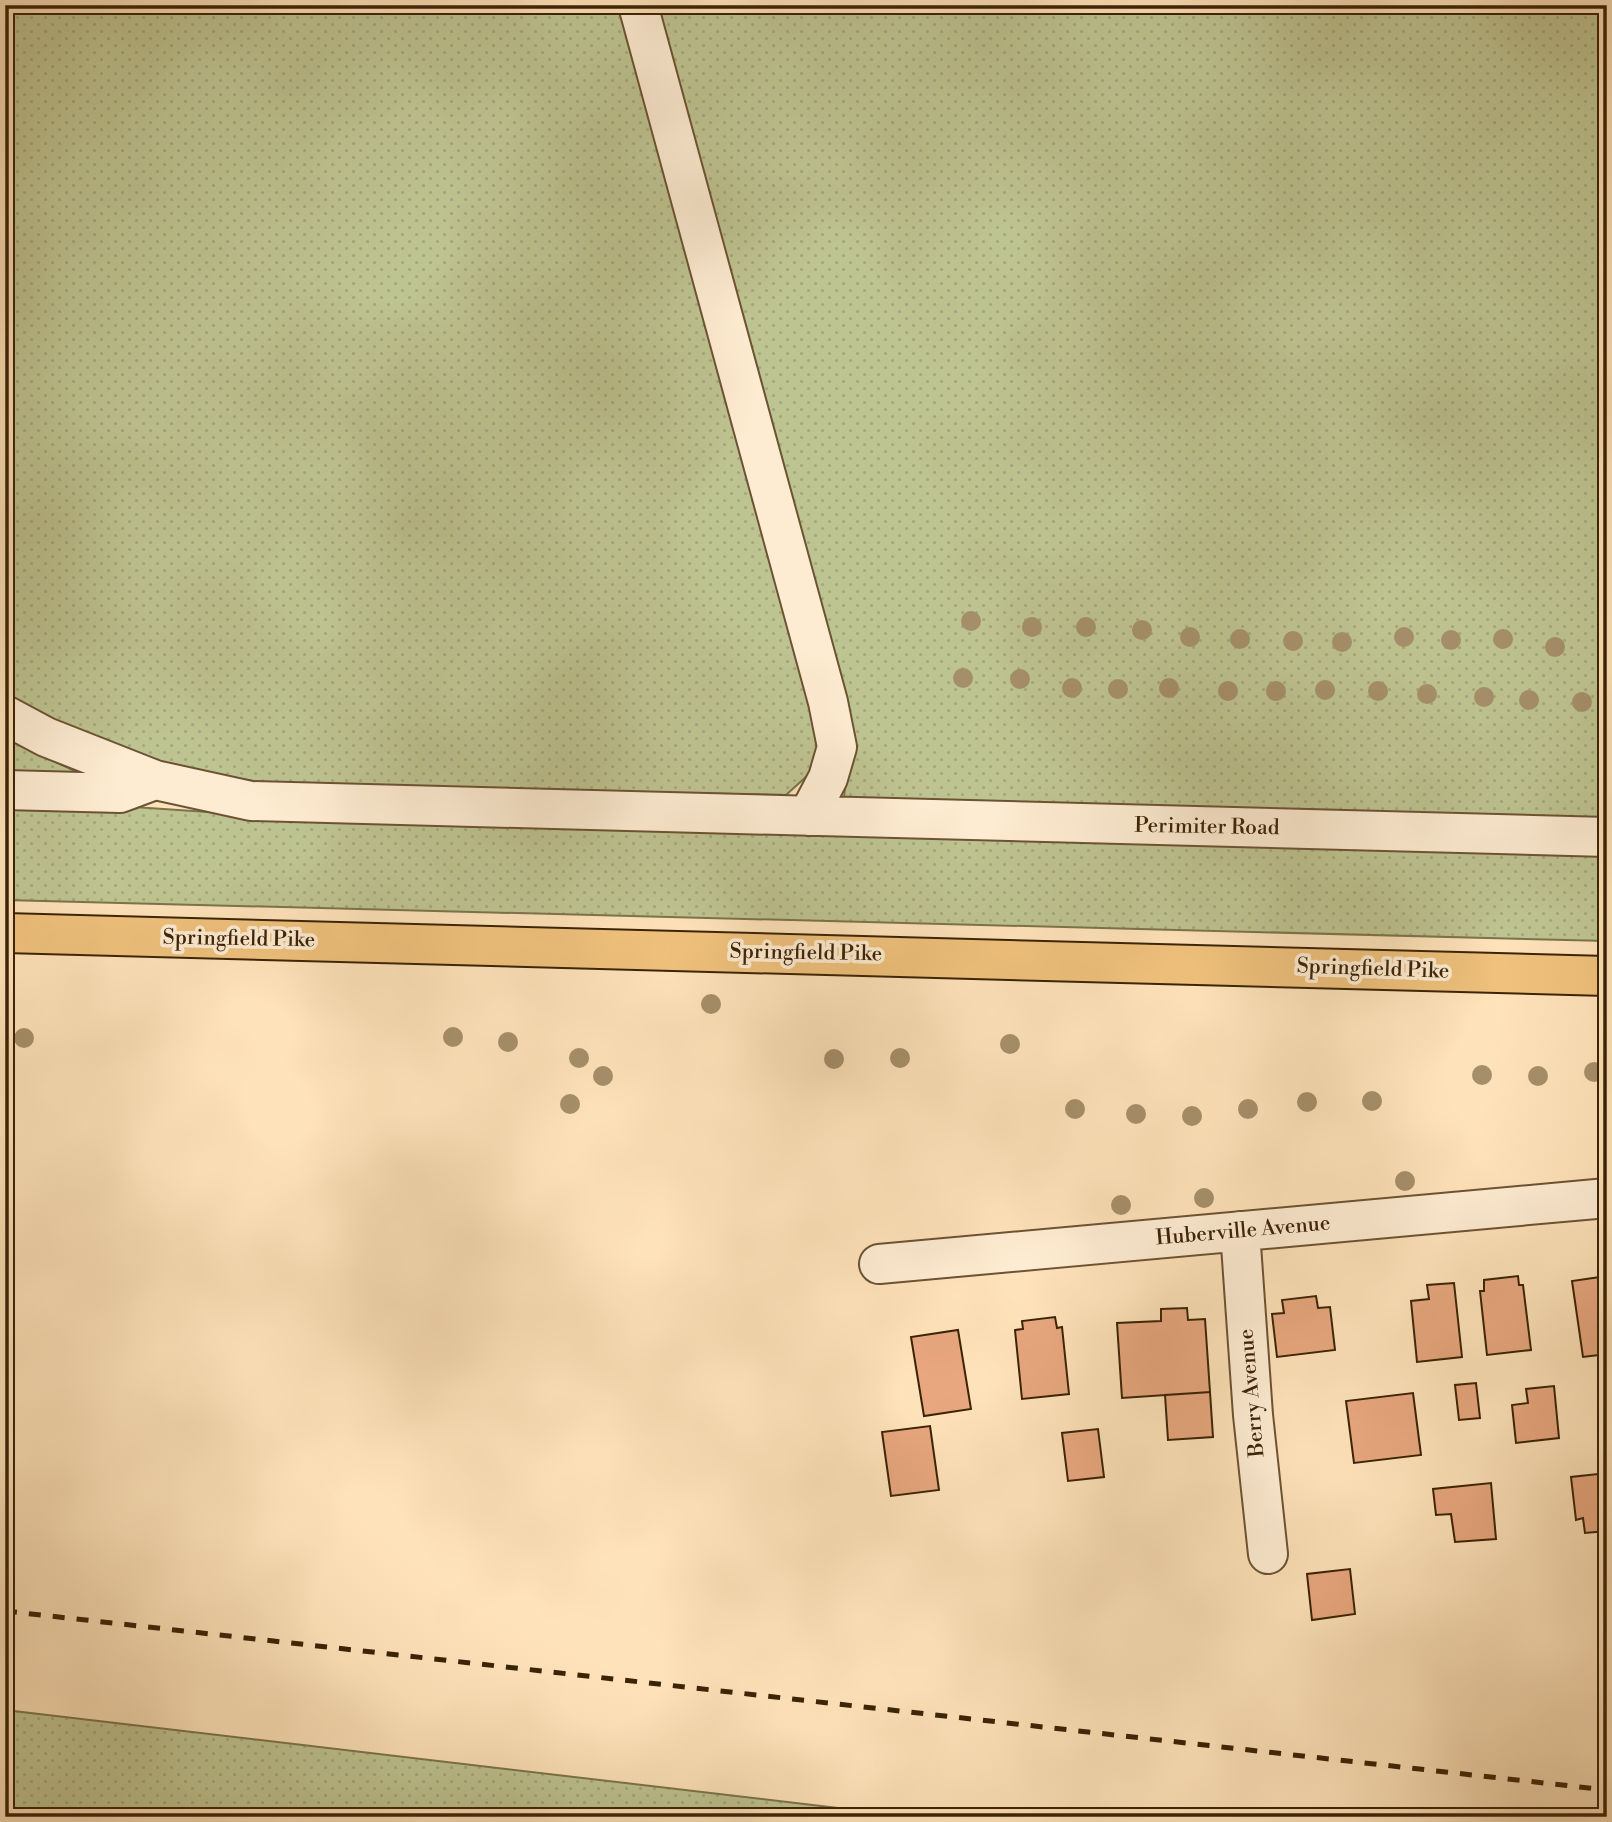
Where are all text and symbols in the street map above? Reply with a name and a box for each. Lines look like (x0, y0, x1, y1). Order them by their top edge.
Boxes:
street label: Perimiter Road (1134, 813, 1280, 841)
street label: Springfield Pike (162, 925, 316, 953)
street label: Springfield Pike (729, 939, 883, 967)
street label: Springfield Pike (1296, 953, 1450, 985)
street label: Huberville Avenue (1155, 1210, 1331, 1252)
street label: Berry Avenue (1233, 1328, 1271, 1459)

